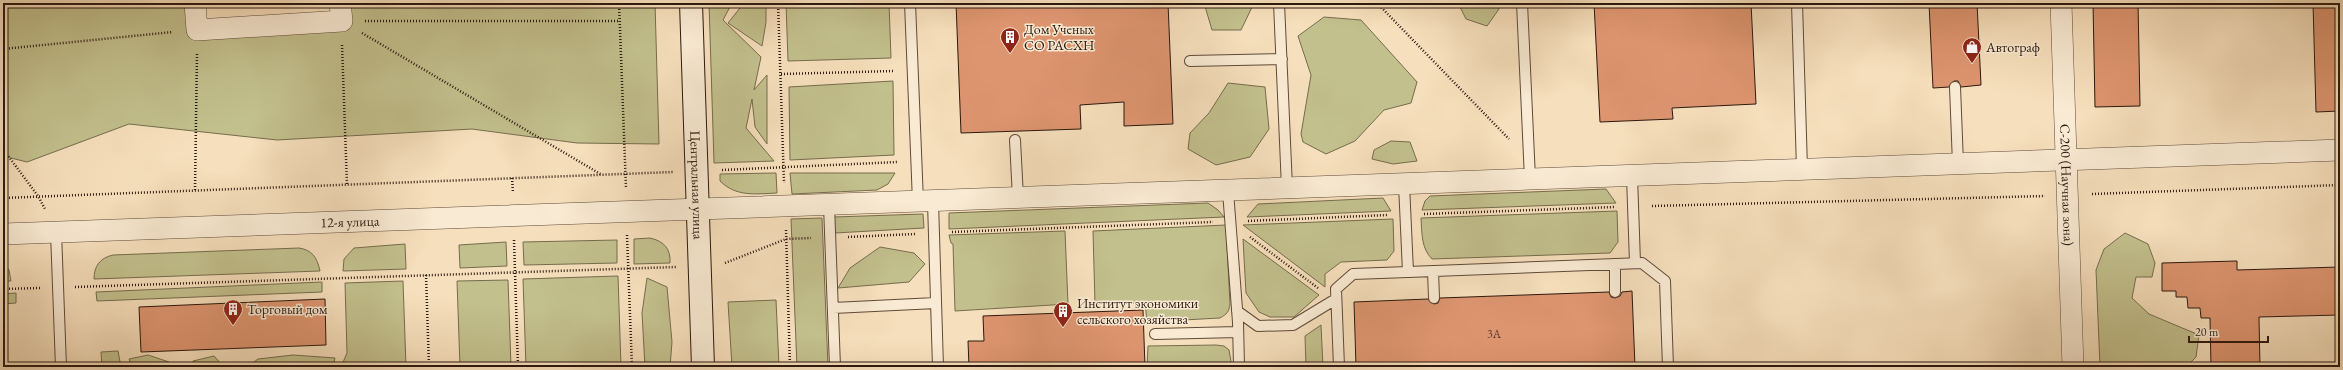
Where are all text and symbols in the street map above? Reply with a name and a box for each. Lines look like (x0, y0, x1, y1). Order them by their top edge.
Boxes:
place label: Дом Ученых СО РАСХН (1024, 20, 1094, 54)
building icon: Дом Ученых СО РАСХН (999, 26, 1021, 54)
shop icon: Автограф (1961, 36, 1983, 64)
place label: Автограф (1985, 38, 2040, 56)
street label: С-200 (Научная зона) (2056, 124, 2078, 246)
street label: Центральная улица (686, 130, 708, 240)
street label: 12-я улица (320, 211, 380, 232)
place label: Институт экономики сельского хозяйства (1077, 294, 1199, 328)
building icon: Торговый дом (222, 298, 244, 326)
place label: Торговый дом (247, 300, 328, 318)
building icon: Институт экономики сельского хозяйства (1052, 300, 1074, 328)
scale bar (2189, 318, 2268, 344)
text: 20 m (2195, 324, 2219, 340)
house number: 3А (1487, 326, 1502, 342)

